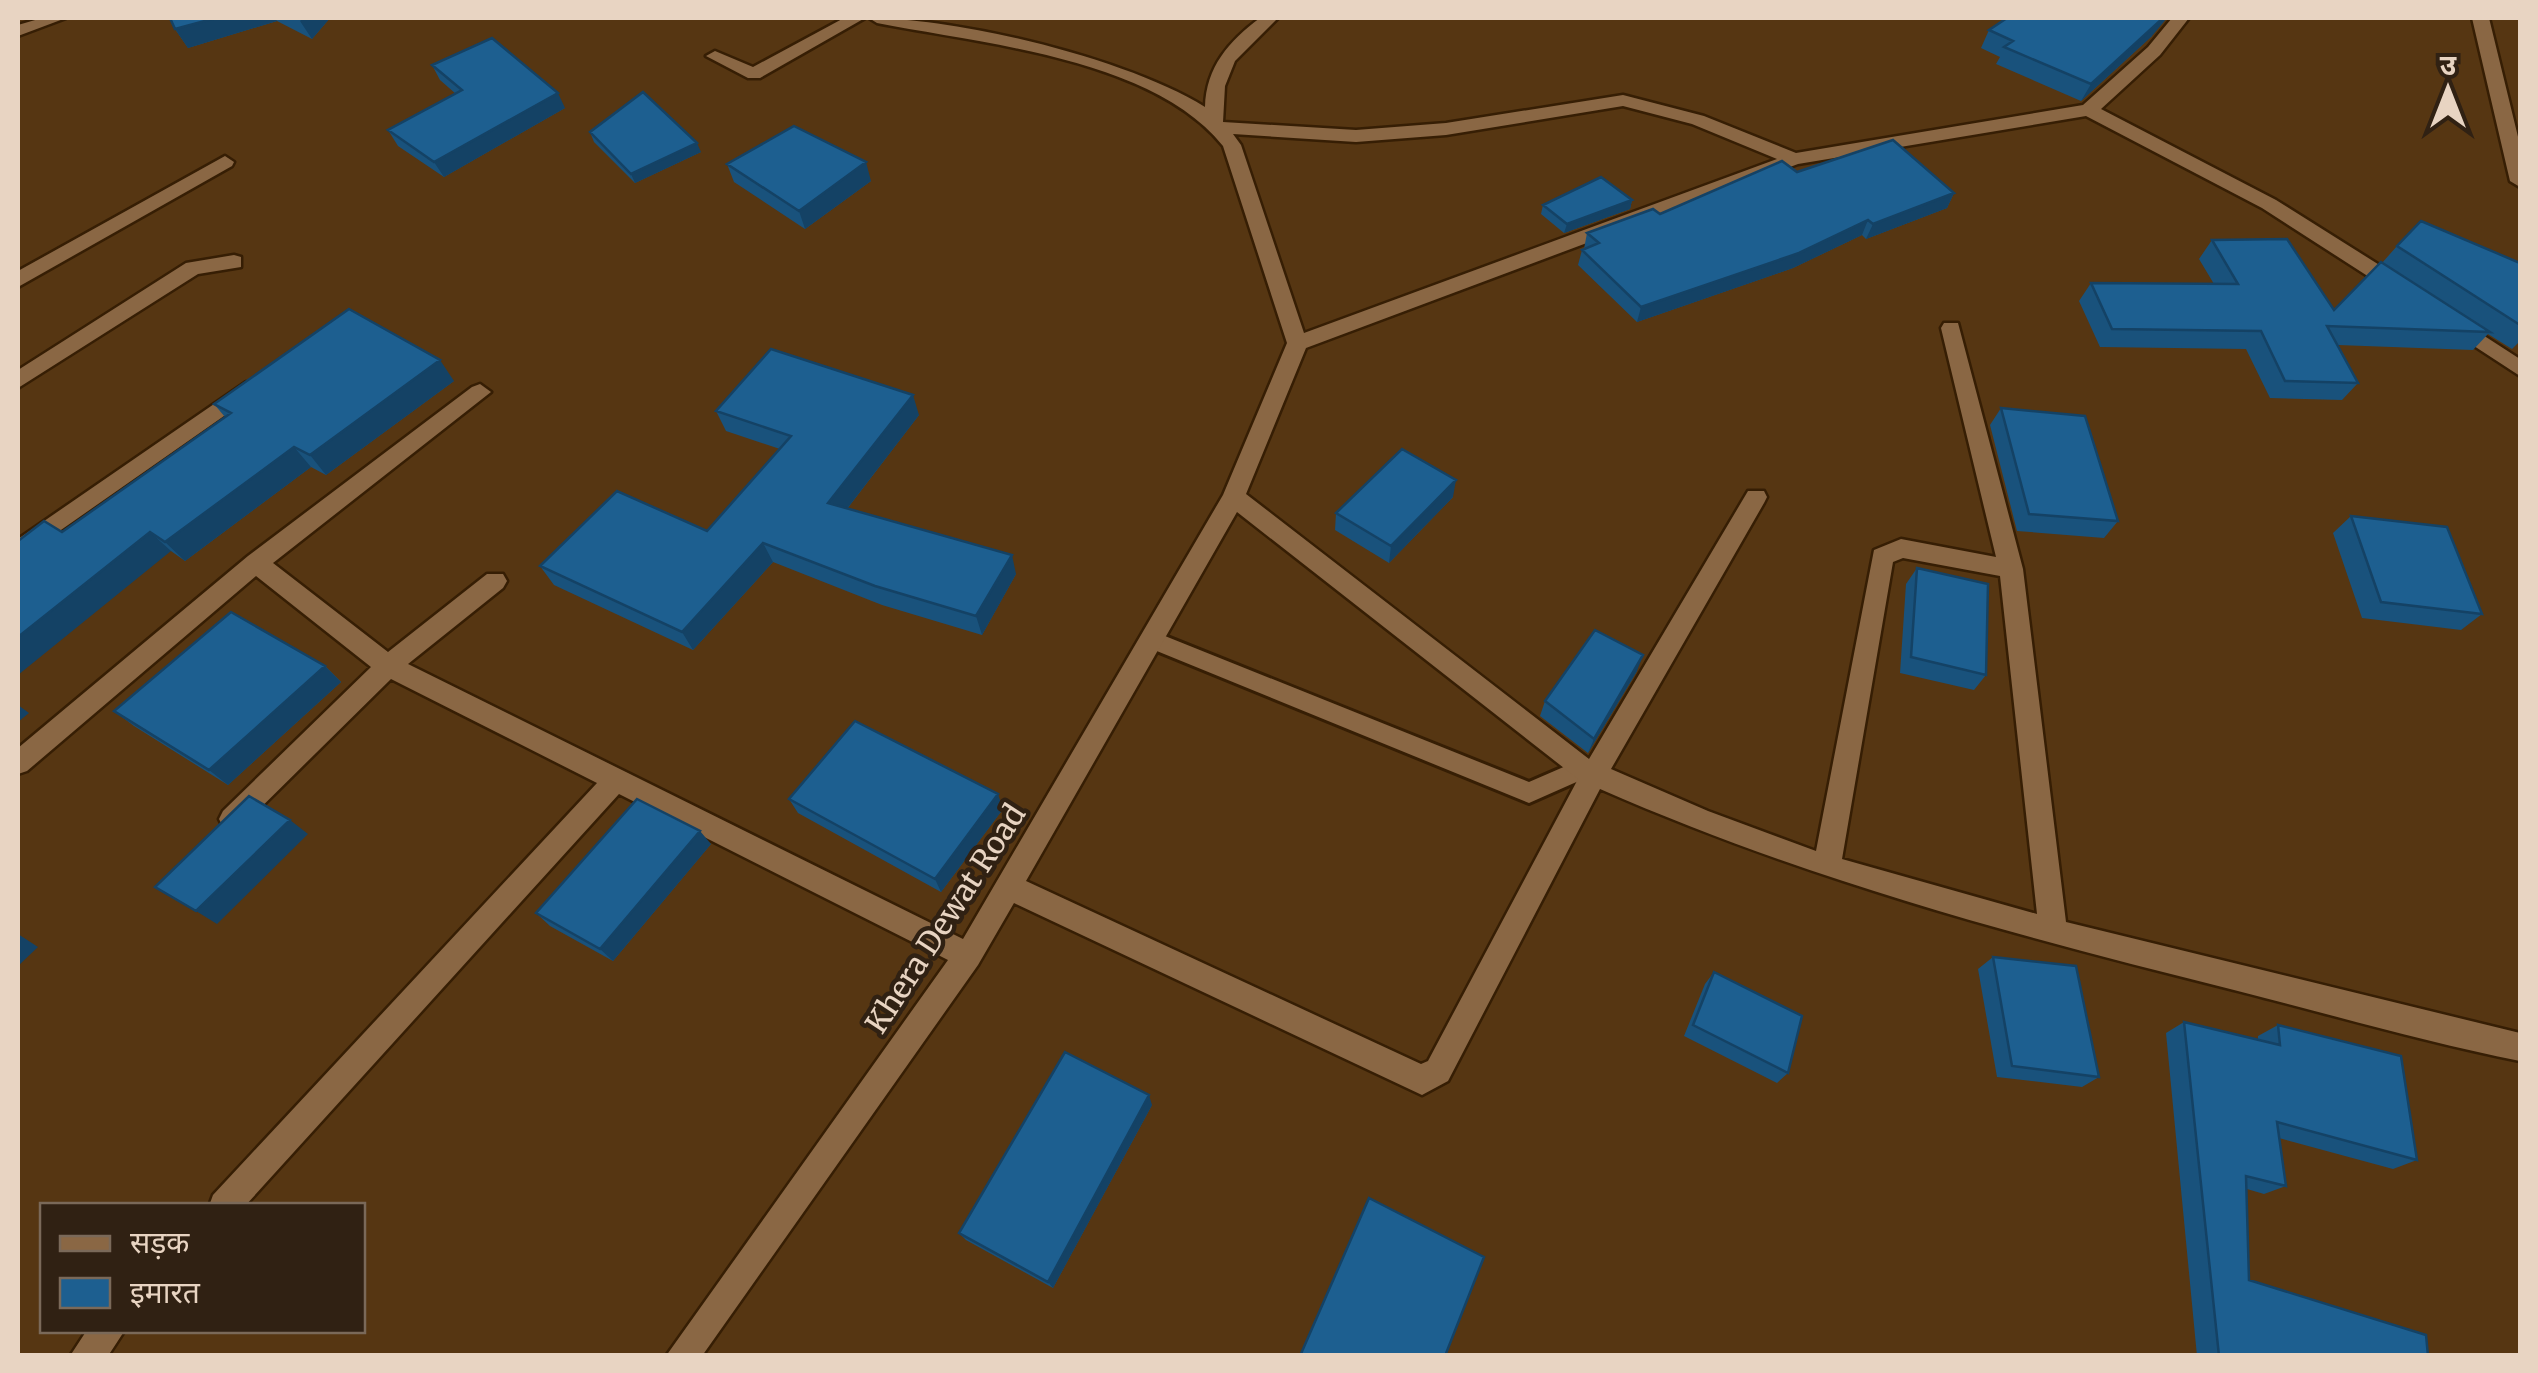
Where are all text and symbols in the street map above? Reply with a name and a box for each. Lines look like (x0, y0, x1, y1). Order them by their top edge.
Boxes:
north arrow (2398, 40, 2498, 140)
text: उ (2440, 47, 2457, 83)
street label: Khera Dewat Road (857, 797, 1033, 1040)
legend (40, 1203, 365, 1333)
text: सड़क (130, 1223, 190, 1261)
text: इमारत (130, 1273, 201, 1311)

